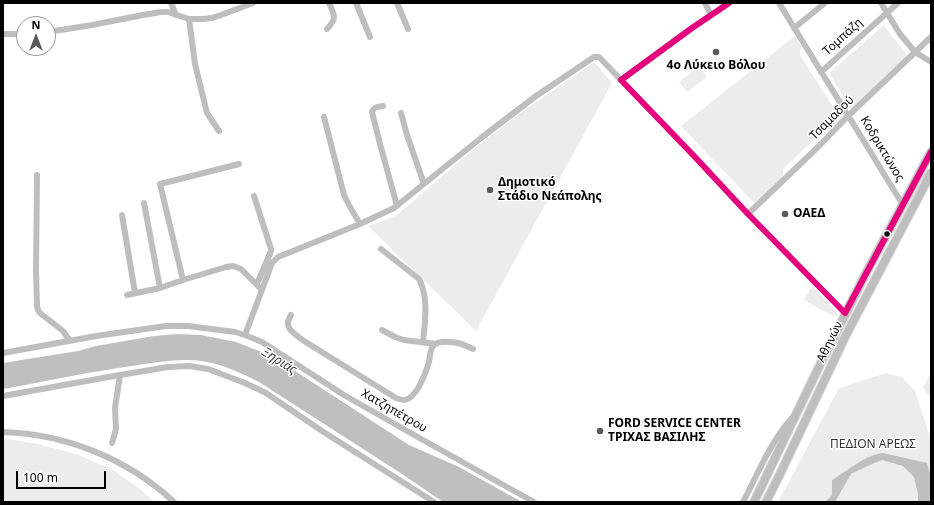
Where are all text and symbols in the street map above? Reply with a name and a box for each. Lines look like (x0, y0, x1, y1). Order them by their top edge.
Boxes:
north arrow (16, 16, 56, 56)
street label: Τομπάζη (820, 16, 866, 58)
text: N (32, 17, 40, 32)
marker: 4ο Λύκειο Βόλου (711, 47, 721, 57)
place label: 4ο Λύκειο Βόλου (667, 59, 765, 73)
street label: Τσαμαδού (807, 93, 857, 143)
street label: Κοδρικτώνος (857, 114, 907, 184)
place label: Δημοτικό Στάδιο Νεάπολης (498, 176, 602, 204)
marker: Δημοτικό Στάδιο Νεάπολης (485, 185, 495, 195)
place label: ΟΑΕΔ (793, 207, 825, 221)
marker: ΟΑΕΔ (780, 209, 790, 219)
unlabelled marker (882, 229, 892, 239)
street label: Αθηνών (814, 319, 846, 365)
water label: Ξηριάς (258, 344, 300, 378)
street label: Χατζηπέτρου (358, 386, 430, 436)
place label: FORD SERVICE CENTER ΤΡΙΧΑΣ ΒΑΣΙΛΗΣ (608, 417, 741, 445)
marker: FORD SERVICE CENTER ΤΡΙΧΑΣ ΒΑΣΙΛΗΣ (595, 426, 605, 436)
park label: ΠΕΔΙΟΝ ΑΡΕΩΣ (830, 438, 916, 452)
scale bar (18, 463, 108, 489)
text: 100 m (23, 469, 58, 486)

